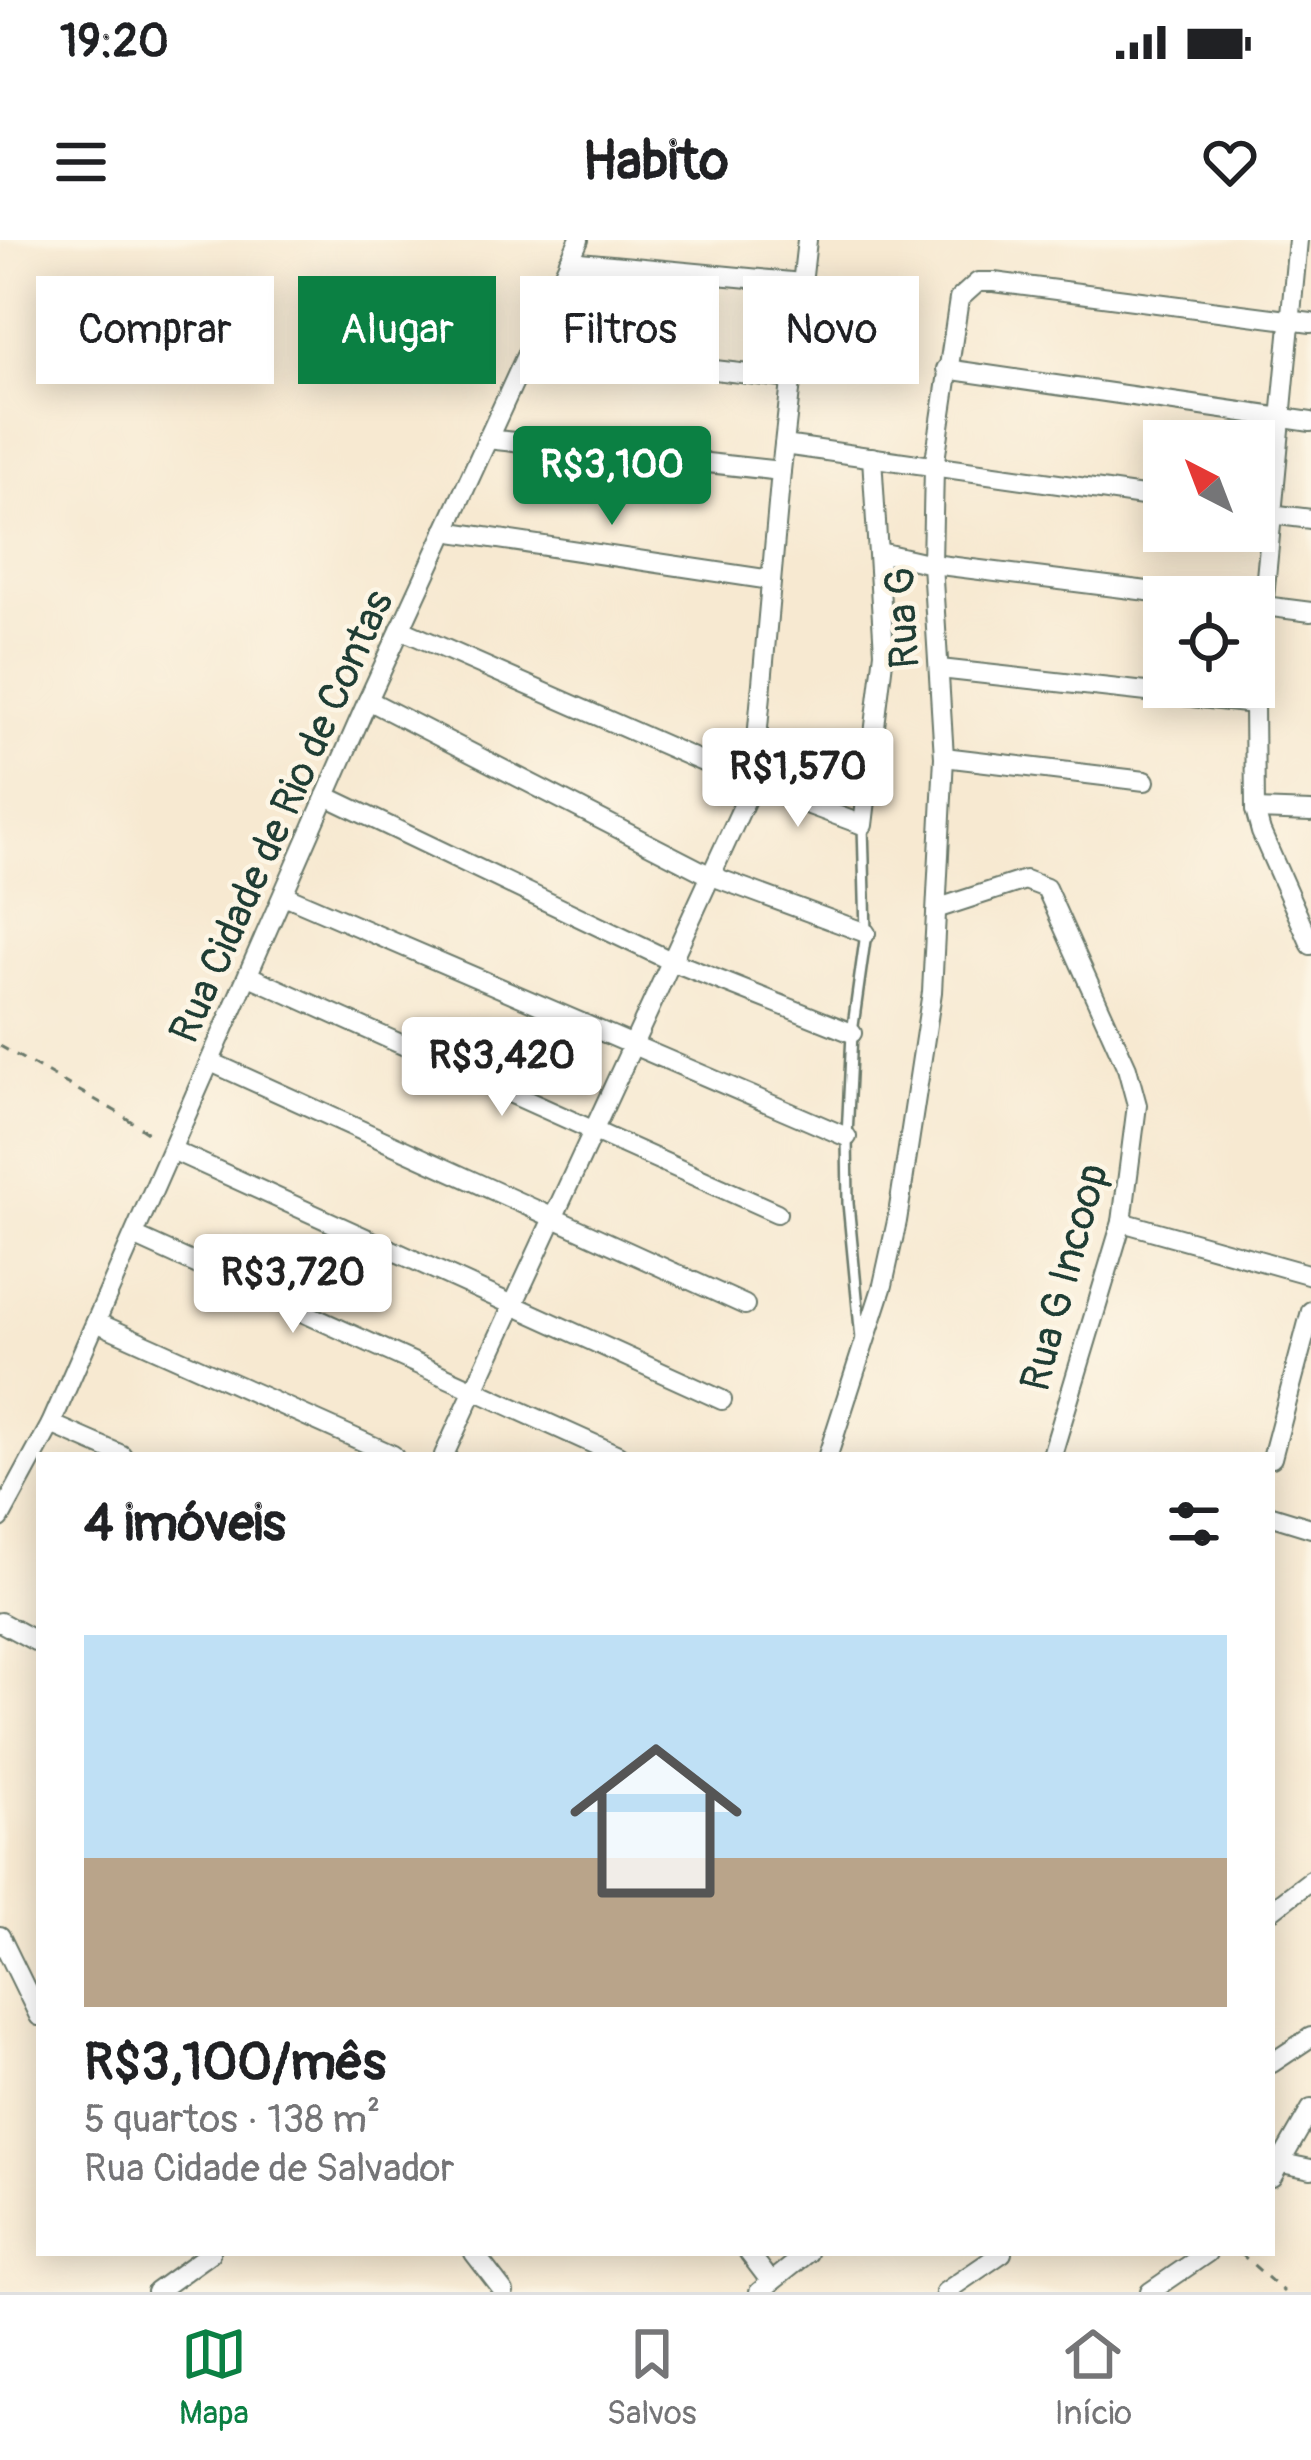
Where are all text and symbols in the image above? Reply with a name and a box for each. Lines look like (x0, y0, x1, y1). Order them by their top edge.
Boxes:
text: 19:20 (60, 14, 169, 70)
text: Habito (582, 128, 729, 196)
icon: menu (48, 129, 114, 195)
icon: heart (1197, 129, 1263, 195)
chip: Comprar (36, 276, 274, 384)
chip: Alugar (298, 276, 496, 384)
chip: Filtros (520, 276, 719, 384)
chip: Novo (743, 276, 919, 384)
north arrow (1143, 420, 1275, 552)
map controls (1143, 420, 1275, 708)
pin: R$3,100 (501, 426, 723, 528)
text: R$3,100 (540, 440, 684, 489)
street label: Rua G (874, 566, 932, 670)
button: locate (1143, 576, 1275, 708)
street label: Rua Cidade de Rio de Contas (158, 582, 405, 1051)
pin: R$1,570 (687, 728, 909, 830)
text: R$1,570 (729, 742, 867, 791)
pin: R$3,420 (391, 1017, 613, 1119)
text: R$3,420 (429, 1031, 575, 1080)
street label: Rua G Incoop (1010, 1158, 1120, 1397)
pin: R$3,720 (182, 1234, 404, 1336)
text: R$3,720 (221, 1248, 365, 1297)
icon: filters (1161, 1491, 1227, 1557)
text: 4 imóveis (84, 1492, 286, 1556)
icon: home (548, 1713, 764, 1929)
text: R$3,100/mês (84, 2031, 386, 2095)
text: 5 quartos · 138 m² (84, 2095, 380, 2144)
text: Rua Cidade de Salvador (84, 2144, 454, 2193)
tab: Mapa (179, 2321, 249, 2434)
tab: Salvos (607, 2321, 697, 2434)
tab: Início (1054, 2321, 1132, 2434)

